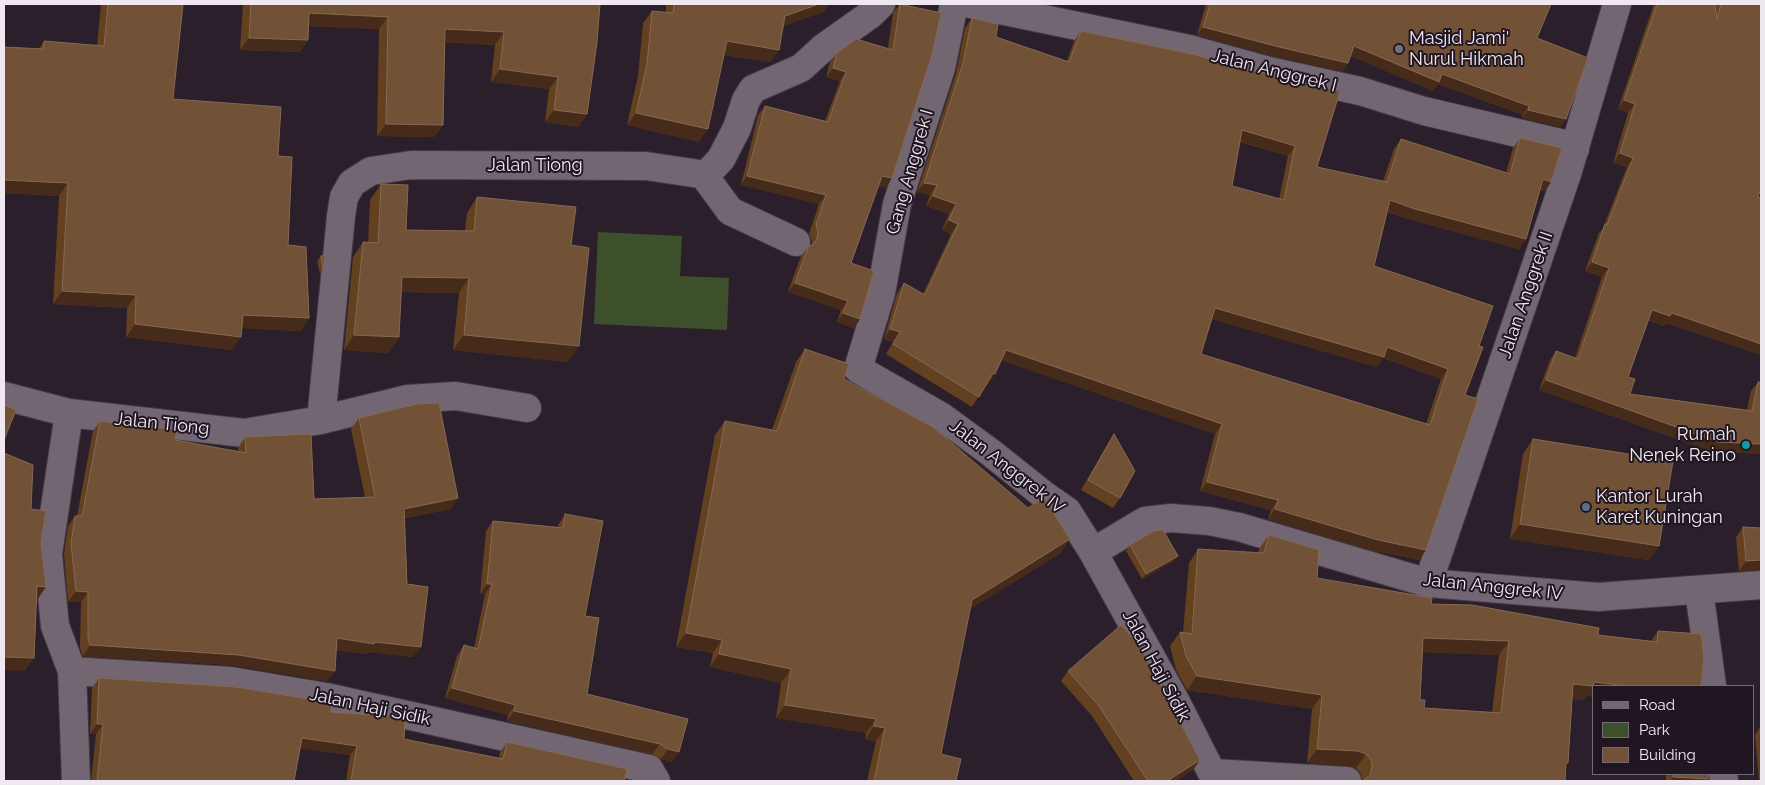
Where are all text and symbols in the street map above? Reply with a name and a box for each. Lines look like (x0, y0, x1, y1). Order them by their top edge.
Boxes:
place label: Masjid Jami' Nurul Hikmah (1409, 28, 1524, 70)
marker: Masjid Jami' Nurul Hikmah (1393, 43, 1405, 55)
street label: Jalan Anggrek I (1209, 45, 1339, 97)
street label: Gang Anggrek I (882, 107, 938, 237)
street label: Jalan Tiong (487, 155, 583, 177)
street label: Jalan Anggrek II (1494, 229, 1558, 361)
street label: Jalan Tiong (113, 408, 211, 440)
street label: Jalan Anggrek IV (945, 415, 1069, 519)
place label: Rumah Nenek Reino (1629, 424, 1736, 466)
marker: Rumah Nenek Reino (1740, 439, 1752, 451)
place label: Kantor Lurah Karet Kuningan (1596, 486, 1723, 528)
marker: Kantor Lurah Karet Kuningan (1580, 501, 1592, 513)
street label: Jalan Anggrek IV (1422, 569, 1564, 605)
street label: Jalan Haji Sidik (1118, 607, 1194, 725)
street label: Jalan Haji Sidik (308, 684, 432, 730)
legend (1592, 685, 1755, 775)
text: Road (1639, 696, 1675, 714)
text: Park (1639, 721, 1670, 739)
text: Building (1639, 746, 1696, 764)

